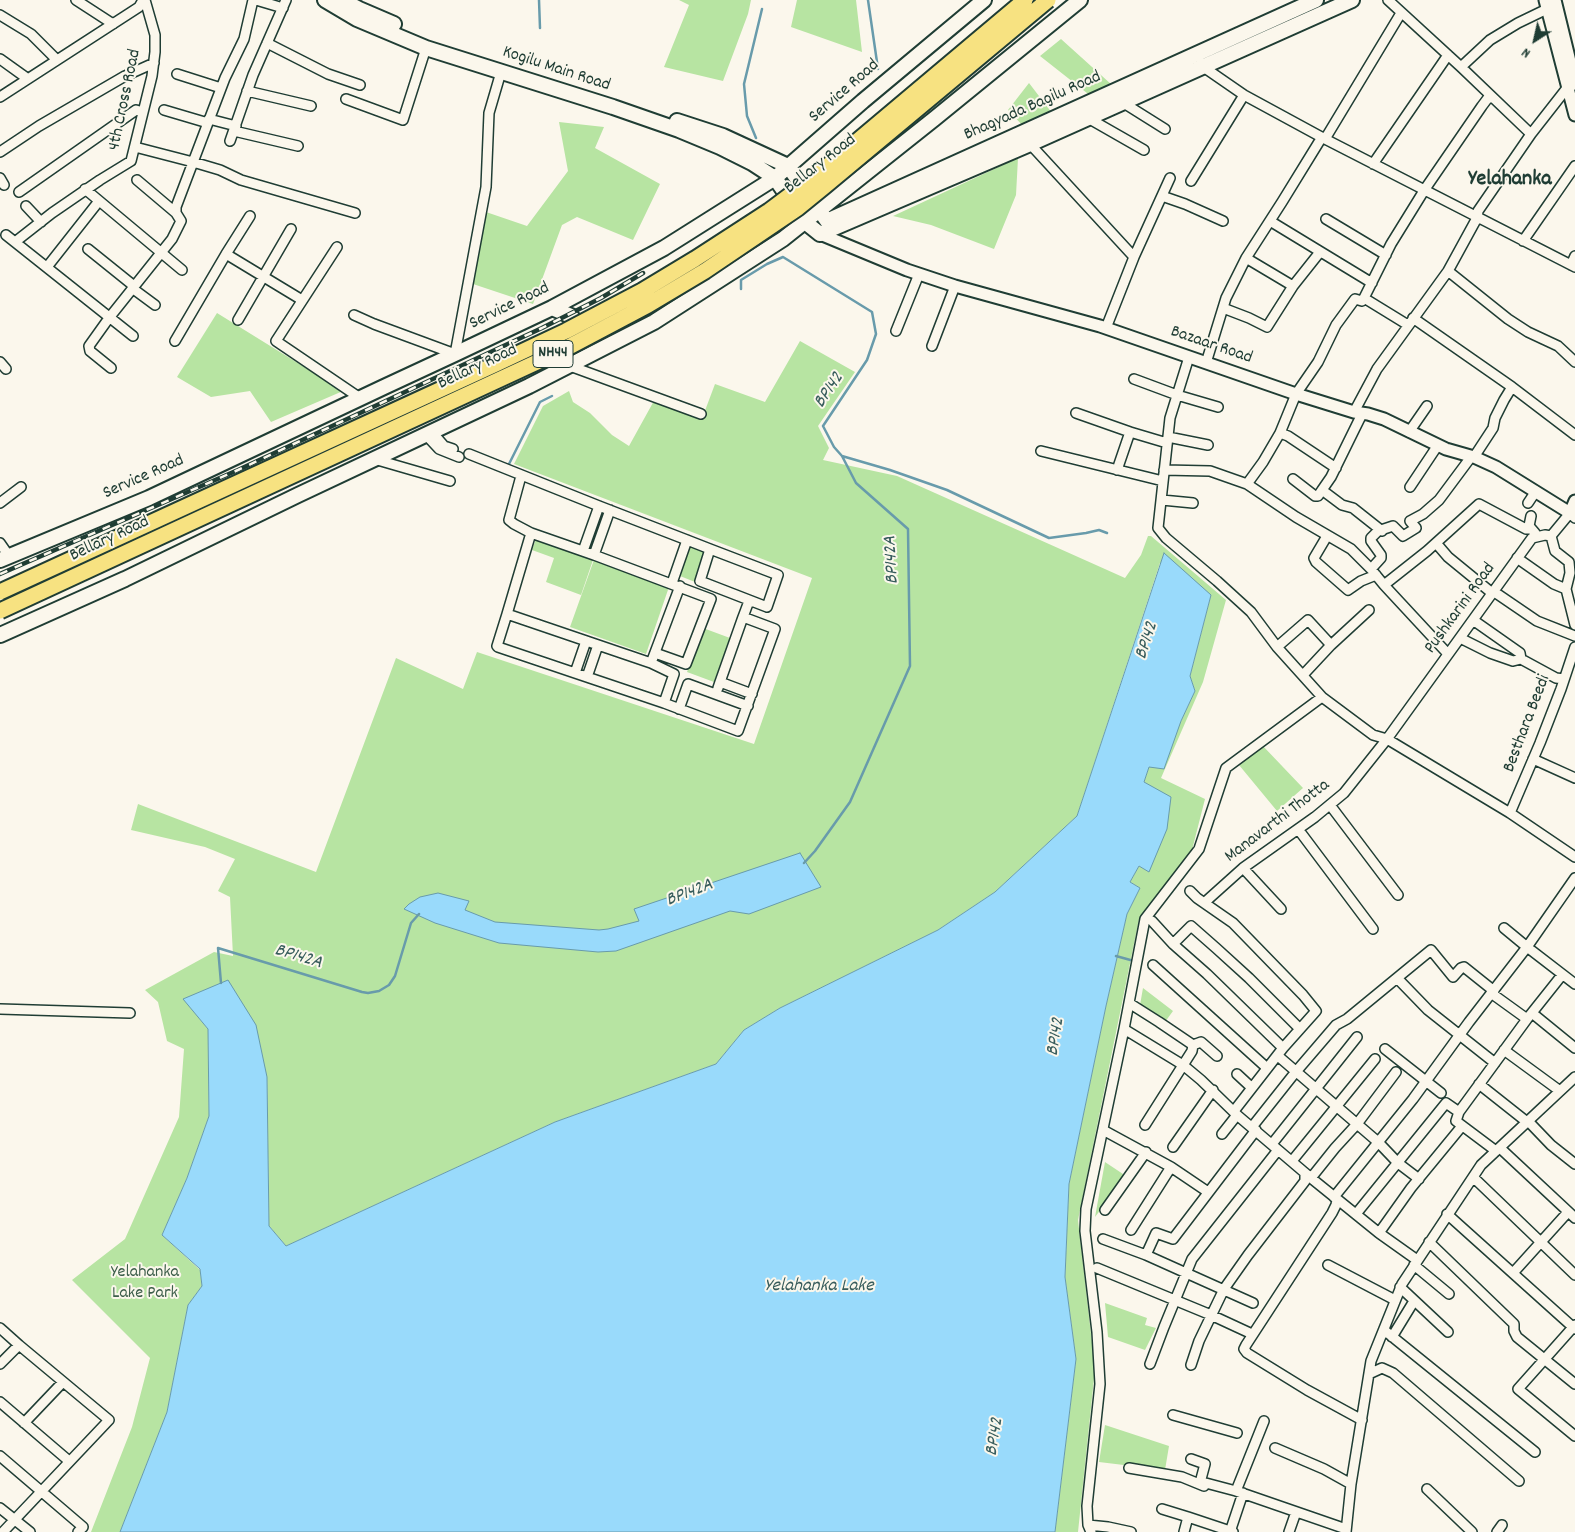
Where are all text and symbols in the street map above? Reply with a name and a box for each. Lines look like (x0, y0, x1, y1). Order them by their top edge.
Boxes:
north arrow (1510, 15, 1560, 65)
street label: Kogilu Main Road (499, 42, 613, 98)
text: N (1518, 42, 1535, 62)
street label: 4th Cross Road (105, 47, 147, 153)
street label: Service Road (805, 56, 885, 128)
street label: Bhagyada Bagilu Road (961, 67, 1105, 147)
street label: Bellary Road (781, 130, 861, 200)
district label: Yelahanka (1468, 168, 1552, 194)
street label: Service Road (466, 278, 554, 336)
street label: Bazaar Road (1167, 322, 1255, 370)
street label: Bellary Road (435, 340, 521, 396)
road number: NH44 (533, 340, 573, 368)
water label: BP142 (810, 369, 850, 413)
street label: Service Road (100, 451, 188, 505)
street label: Bellary Road (67, 512, 153, 568)
water label: BP142A (880, 535, 906, 585)
street label: Pushkarini Road (1421, 559, 1501, 659)
water label: BP142 (1131, 619, 1165, 663)
street label: Besthara Beedi (1500, 672, 1556, 776)
street label: Manavarthi Thotta (1221, 776, 1335, 868)
water label: BP142A (663, 875, 717, 913)
water label: BP142A (272, 940, 324, 976)
water label: BP142 (1043, 1016, 1071, 1058)
park label: Yelahanka Lake Park (111, 1263, 179, 1306)
water label: Yelahanka Lake (764, 1276, 874, 1298)
water label: BP142 (982, 1416, 1010, 1458)

